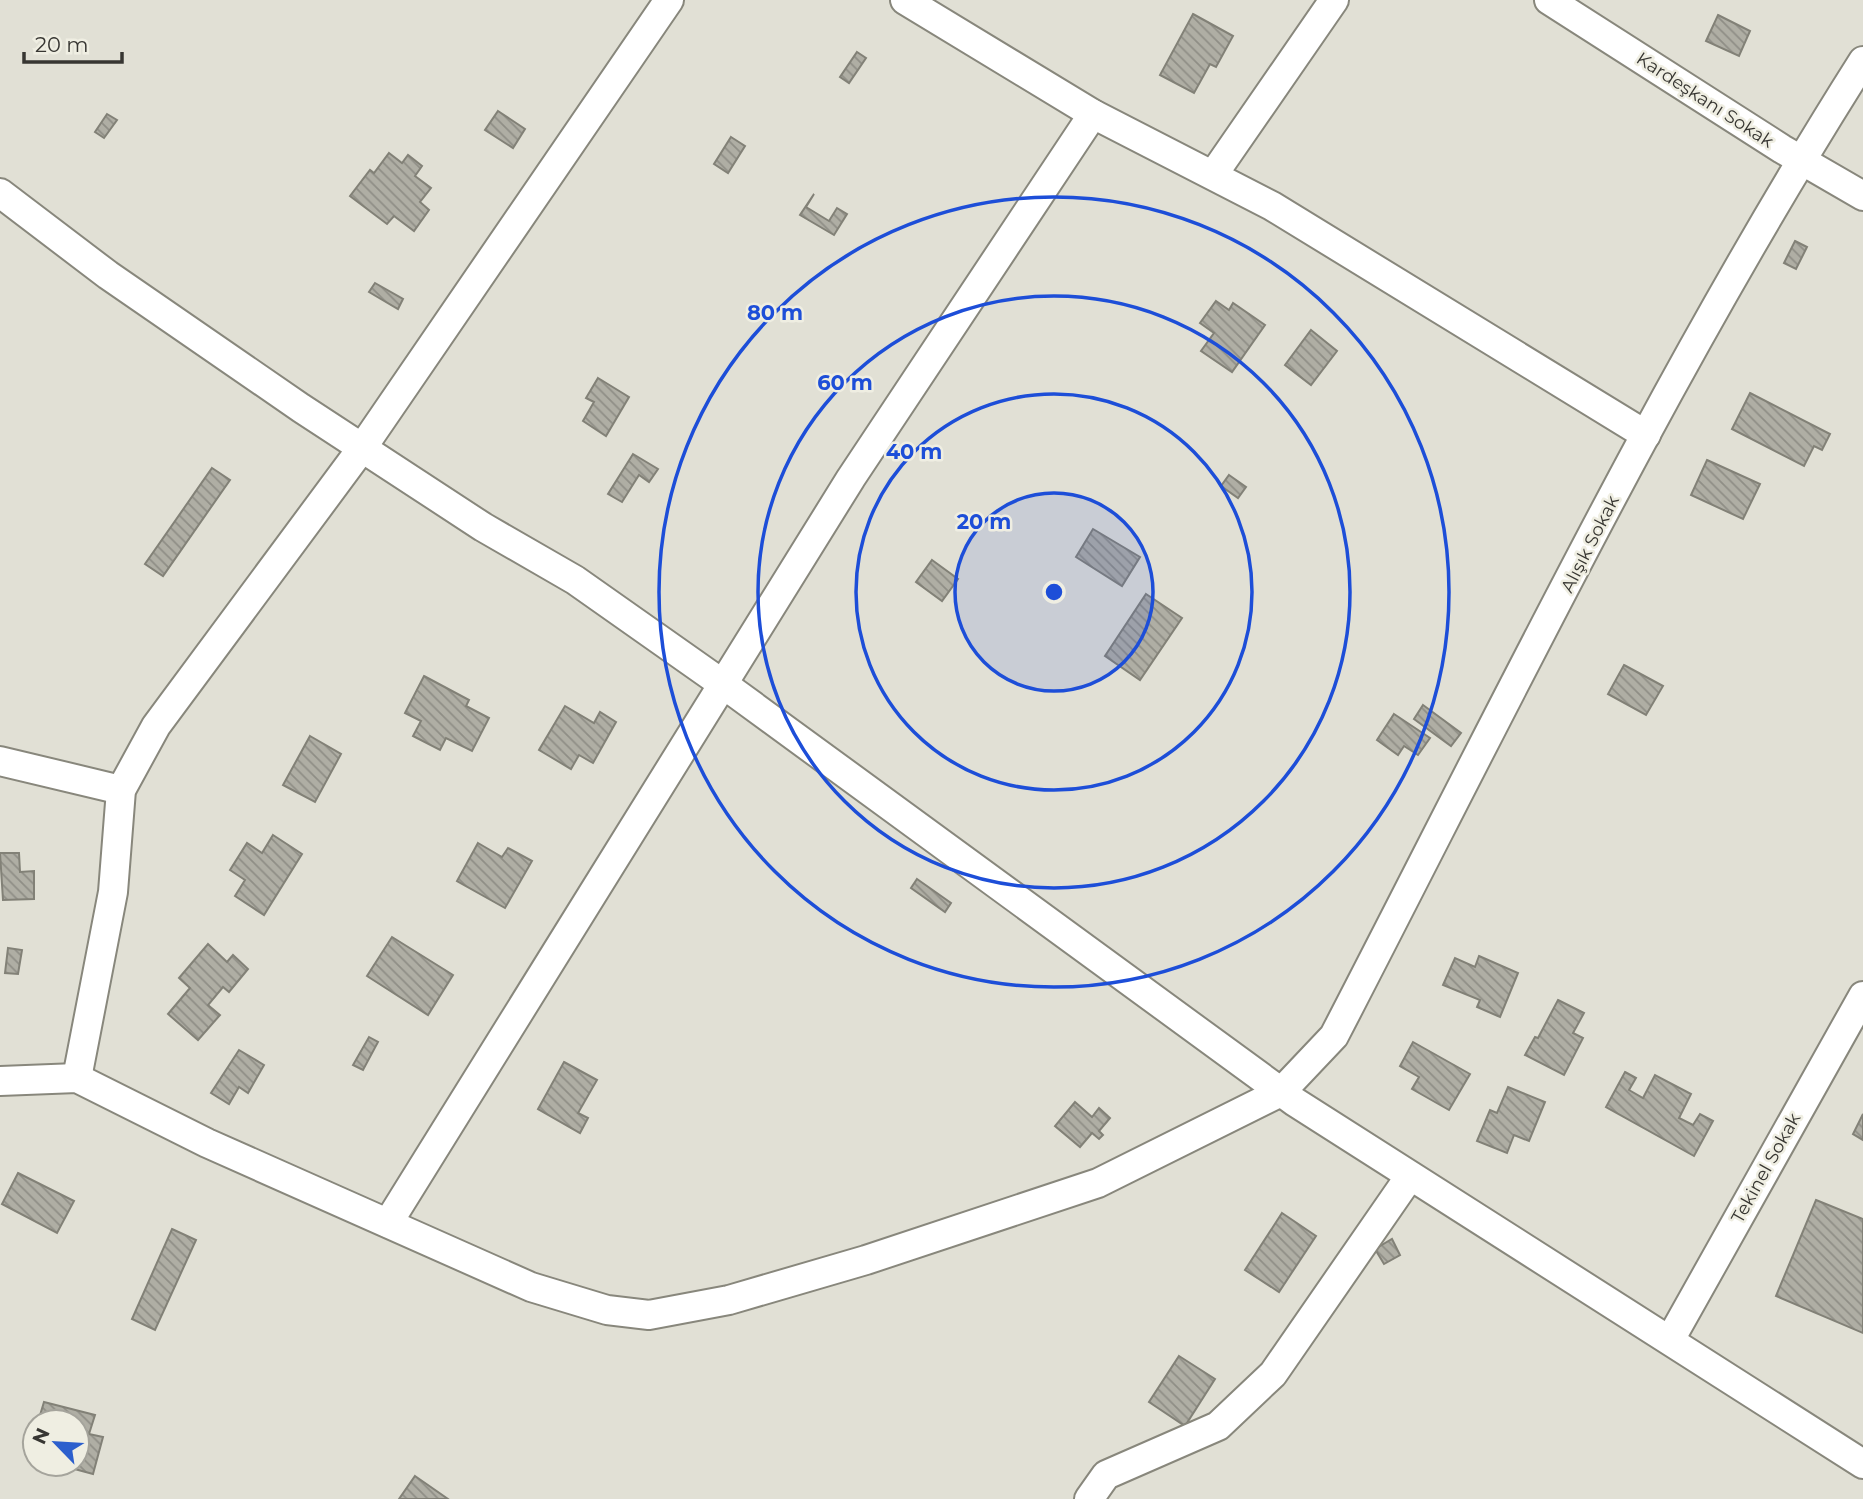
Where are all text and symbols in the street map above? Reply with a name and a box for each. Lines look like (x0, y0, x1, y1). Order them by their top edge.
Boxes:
scale bar (24, 21, 122, 65)
text: 20 m (35, 32, 89, 57)
street label: Kardeşkanı Sokak (1632, 47, 1778, 153)
text: 80 m (747, 300, 803, 325)
text: 60 m (817, 370, 873, 395)
text: 40 m (886, 439, 942, 464)
street label: Alışık Sokak (1556, 492, 1624, 596)
text: 20 m (957, 509, 1011, 534)
centre of rings (1042, 580, 1066, 604)
street label: Tekinel Sokak (1727, 1109, 1805, 1227)
north arrow (21, 1408, 91, 1478)
text: N (27, 1424, 55, 1448)

